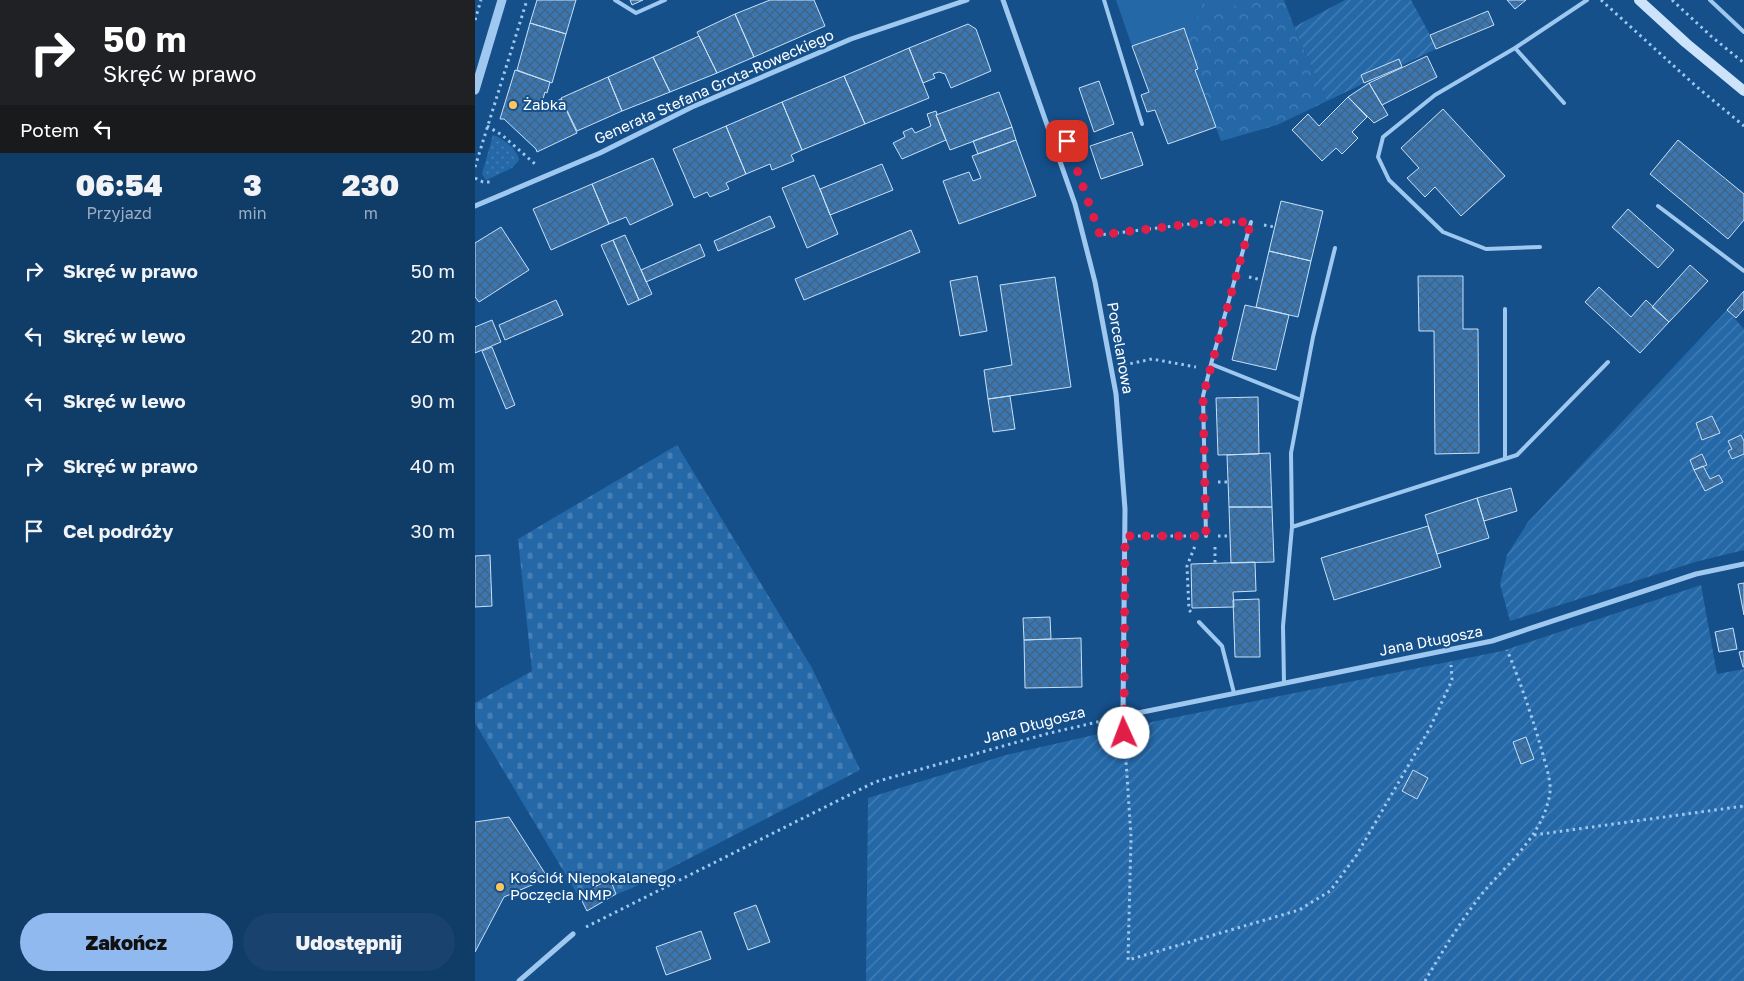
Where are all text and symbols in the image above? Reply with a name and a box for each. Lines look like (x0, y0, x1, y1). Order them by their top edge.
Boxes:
text: 50 m (103, 18, 186, 60)
icon: right (20, 20, 85, 85)
street label: Generała Stefana Grota-Roweckiego (591, 25, 836, 147)
text: Skręć w prawo (103, 60, 256, 87)
place label: Żabka (523, 95, 567, 113)
marker: Żabka (507, 99, 519, 111)
icon: left (89, 115, 117, 143)
text: Potem (20, 118, 79, 141)
pin (1046, 120, 1088, 162)
icon: arrive (1053, 127, 1081, 155)
text: 06:54 (76, 167, 163, 203)
text: 3 (243, 167, 262, 203)
text: 230 (342, 167, 399, 203)
text: Przyjazd (86, 203, 152, 223)
text: min (238, 203, 267, 223)
text: m (364, 203, 378, 223)
icon: right (20, 257, 48, 285)
text: Skręć w prawo (63, 259, 198, 282)
text: 50 m (411, 259, 455, 282)
street label: Porcelanowa (1104, 301, 1138, 395)
icon: left (20, 322, 48, 350)
text: Skręć w lewo (63, 324, 186, 347)
text: 20 m (411, 324, 455, 347)
icon: left (20, 387, 48, 415)
text: Skręć w lewo (63, 389, 186, 412)
text: 90 m (410, 389, 455, 412)
icon: right (20, 452, 48, 480)
text: Skręć w prawo (63, 454, 198, 477)
text: 40 m (410, 454, 455, 477)
icon: arrive (20, 517, 48, 545)
text: Cel podróży (63, 519, 173, 542)
text: 30 m (411, 519, 455, 542)
street label: Jana Długosza (1377, 621, 1484, 659)
street label: Jana Długosza (981, 702, 1087, 746)
position arrow (1097, 706, 1149, 758)
place label: Kościół Niepokalanego Poczęcia NMP (510, 868, 676, 903)
marker: Kościół Niepokalanego Poczęcia NMP (494, 881, 506, 893)
button: Zakończ (20, 913, 233, 971)
button: Udostępnij (243, 913, 455, 971)

